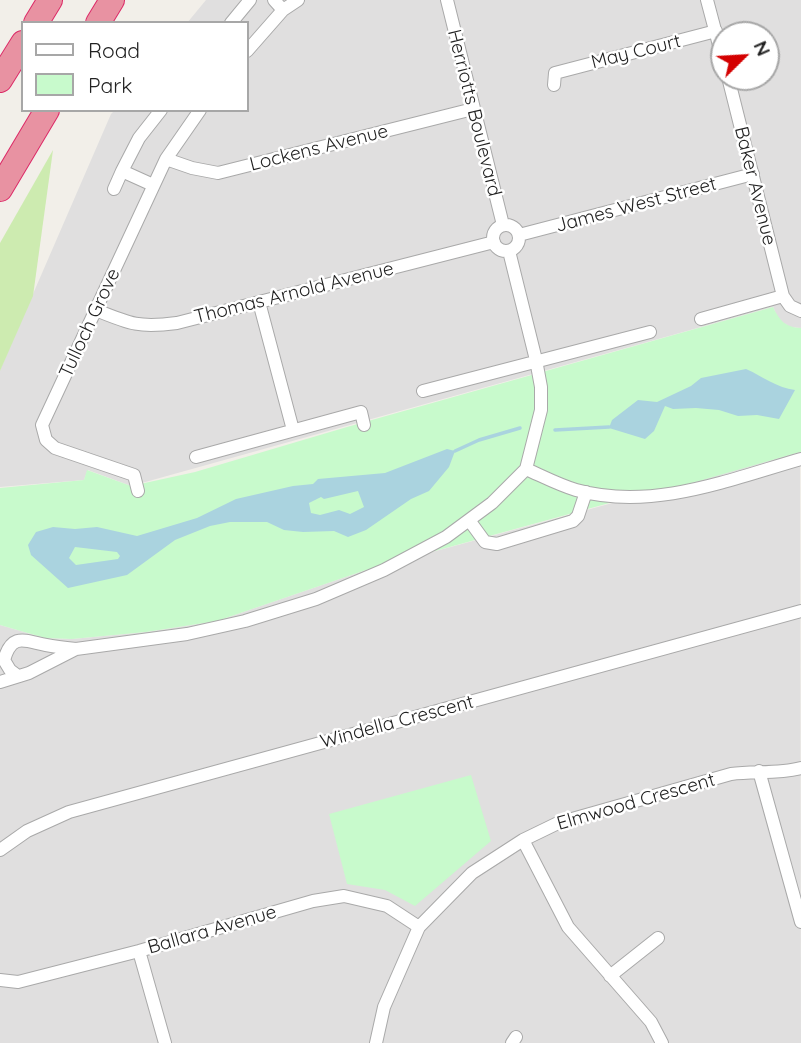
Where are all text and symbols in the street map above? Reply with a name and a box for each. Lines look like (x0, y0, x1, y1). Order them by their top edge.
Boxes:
legend (21, 21, 248, 112)
north arrow (710, 21, 780, 91)
street label: Herriotts Boulevard (442, 27, 506, 199)
street label: May Court (589, 30, 683, 74)
text: Road (88, 37, 140, 63)
text: N (749, 37, 776, 60)
text: Park (88, 72, 132, 98)
street label: Lockens Avenue (247, 120, 391, 176)
street label: Baker Avenue (729, 124, 781, 248)
street label: James West Street (553, 173, 719, 237)
street label: Thomas Arnold Avenue (192, 257, 396, 329)
street label: Tulloch Grove (55, 265, 125, 381)
street label: Windella Crescent (318, 691, 476, 753)
street label: Elmwood Crescent (554, 769, 718, 835)
street label: Ballara Avenue (145, 901, 279, 959)

